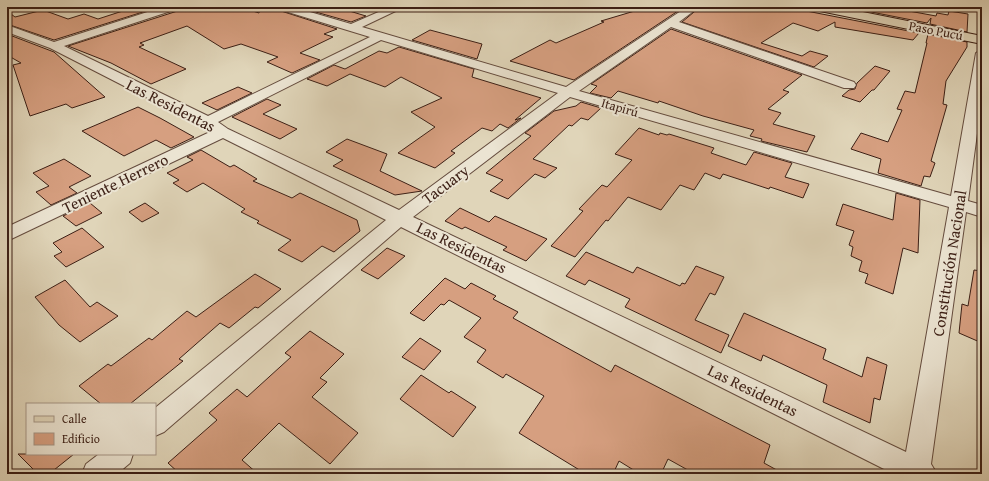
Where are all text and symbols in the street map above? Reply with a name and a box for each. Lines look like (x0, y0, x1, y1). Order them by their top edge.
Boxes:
street label: Paso Pucú (907, 16, 965, 45)
street label: Las Residentas (122, 72, 220, 138)
street label: Itapirú (599, 93, 641, 122)
street label: Teniente Herrero (58, 147, 172, 219)
street label: Tacuary (416, 158, 474, 210)
street label: Constitución Nacional (926, 188, 972, 338)
street label: Las Residentas (413, 215, 511, 279)
street label: Las Residentas (704, 358, 802, 422)
legend (26, 403, 156, 455)
text: Calle (62, 410, 87, 427)
text: Edificio (62, 430, 100, 447)

